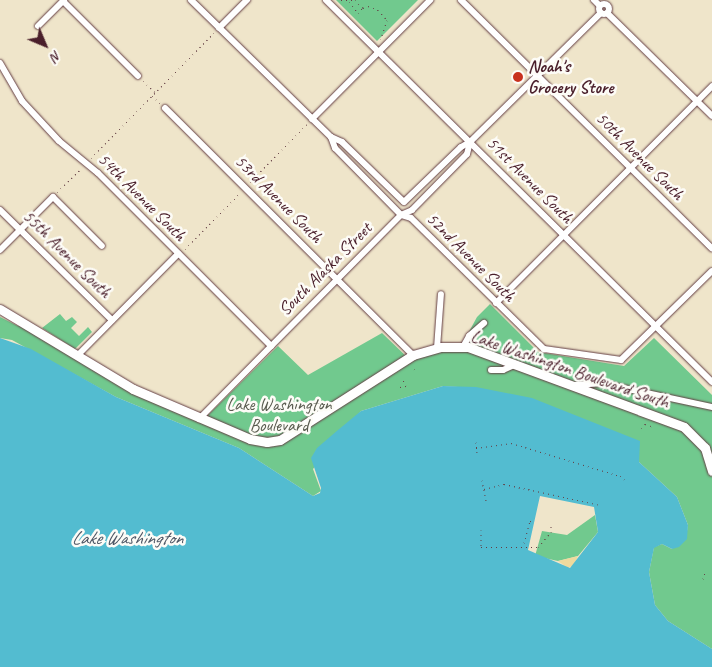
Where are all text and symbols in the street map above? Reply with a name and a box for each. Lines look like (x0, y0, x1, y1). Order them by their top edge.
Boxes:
north arrow (20, 20, 70, 70)
text: N (47, 47, 65, 65)
place label: Noah's Grocery Store (528, 56, 614, 98)
marker: Noah's Grocery Store (512, 71, 524, 83)
street label: 50th Avenue South (591, 107, 689, 205)
street label: 51st Avenue South (482, 132, 578, 228)
street label: 54th Avenue South (93, 148, 191, 246)
street label: 53rd Avenue South (231, 151, 327, 247)
street label: 55th Avenue South (18, 205, 116, 303)
street label: 52nd Avenue South (422, 208, 520, 306)
street label: South Alaska Street (274, 218, 376, 320)
street label: Lake Washington Boulevard South (468, 325, 672, 413)
park label: Lake Washington Boulevard (226, 394, 332, 436)
water label: Lake Washington (71, 528, 183, 550)

